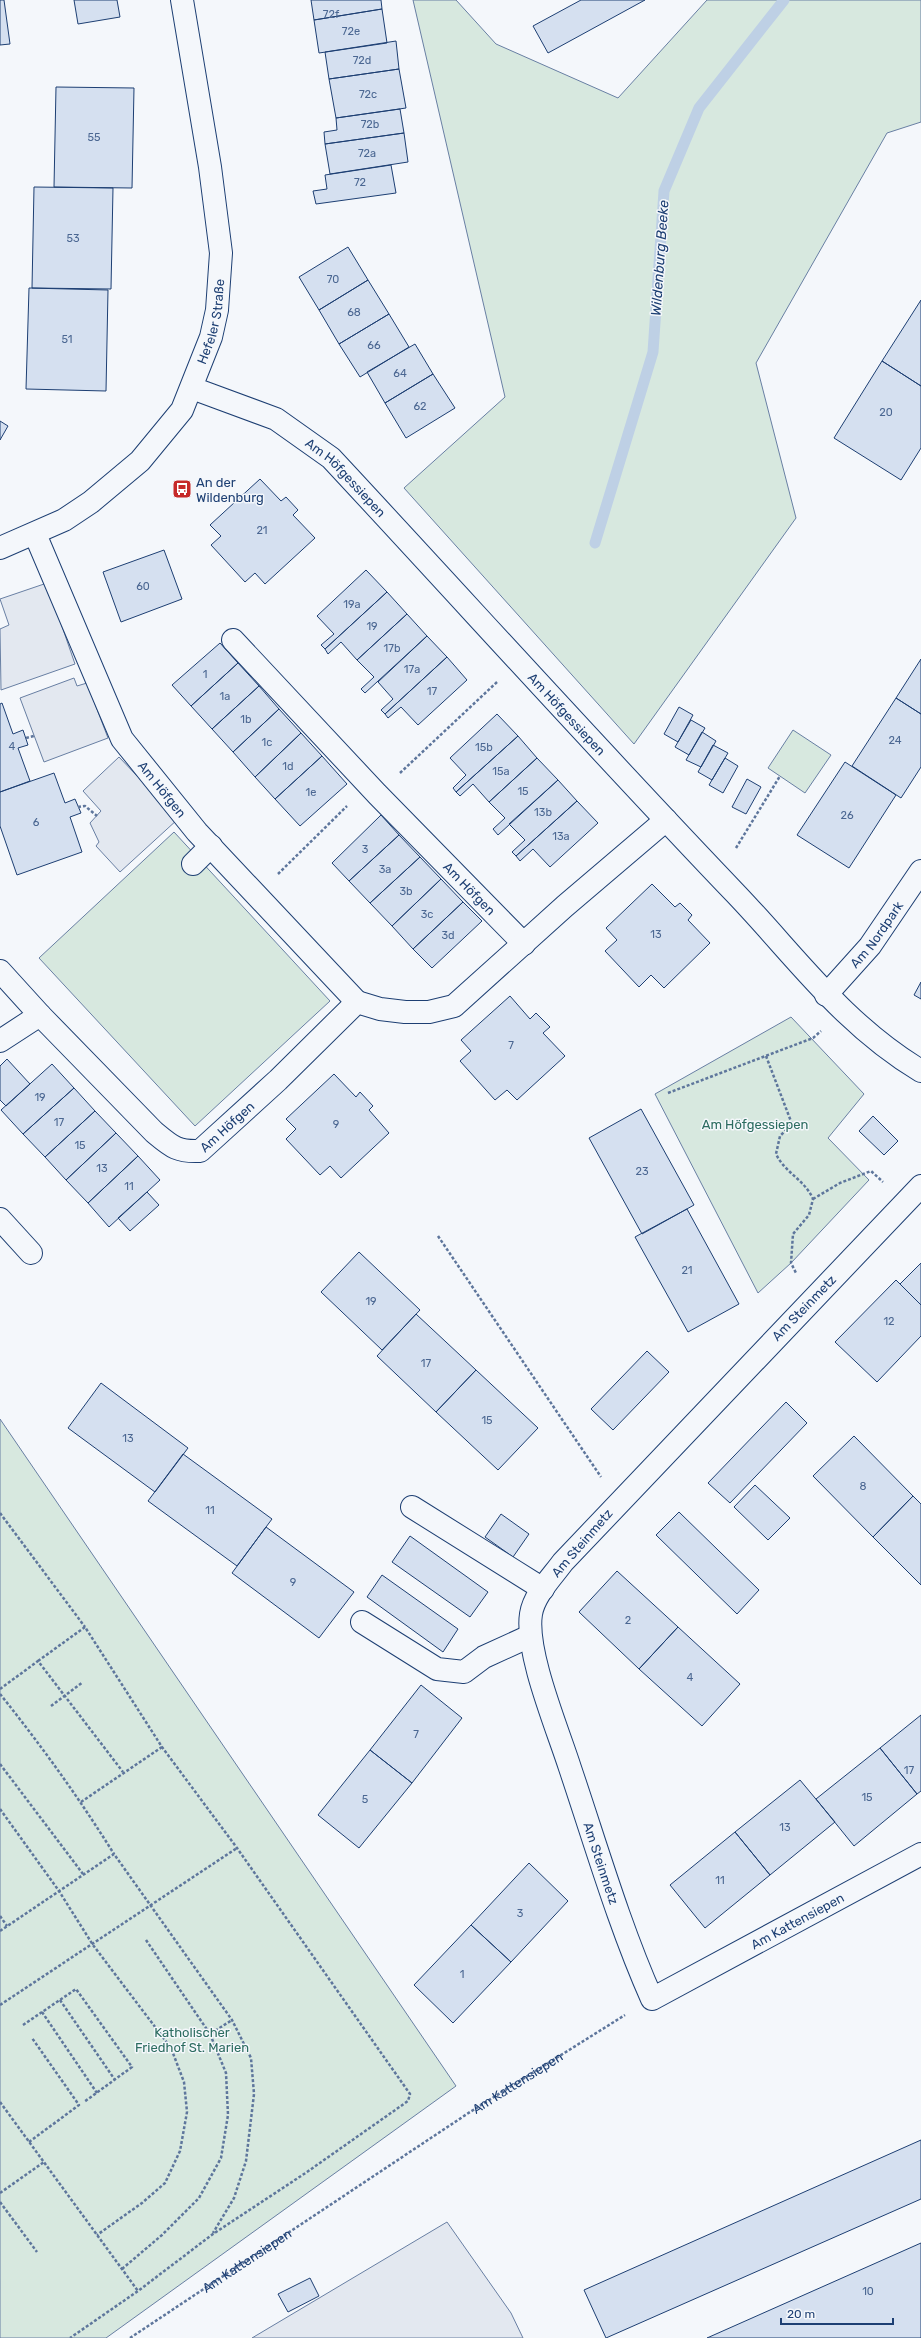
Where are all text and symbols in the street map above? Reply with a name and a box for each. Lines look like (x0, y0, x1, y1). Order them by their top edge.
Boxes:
house number: 72f (323, 8, 340, 21)
house number: 72e (342, 25, 360, 38)
house number: 72d (353, 54, 371, 67)
house number: 72c (359, 88, 377, 101)
house number: 72b (361, 118, 379, 131)
house number: 55 (87, 131, 101, 144)
house number: 72a (358, 147, 376, 160)
house number: 72 (354, 176, 366, 189)
water label: Wildenburg Beeke (647, 199, 673, 316)
house number: 53 (66, 232, 80, 245)
house number: 70 (327, 273, 339, 286)
street label: Hefeler Straße (194, 278, 227, 366)
house number: 68 (347, 306, 361, 319)
house number: 51 (61, 333, 73, 346)
house number: 66 (367, 339, 381, 352)
house number: 64 (393, 367, 407, 380)
house number: 62 (413, 400, 427, 413)
house number: 20 (879, 406, 893, 419)
street label: Am Höfgessiepen (303, 435, 389, 520)
place label: An der Wildenburg (196, 475, 264, 506)
bus stop icon: An der Wildenburg (171, 478, 193, 500)
house number: 21 (256, 524, 268, 537)
house number: 60 (136, 580, 150, 593)
house number: 19a (343, 598, 361, 611)
house number: 19 (366, 620, 378, 633)
house number: 17b (384, 642, 400, 655)
house number: 17a (404, 663, 420, 676)
house number: 1 (203, 668, 207, 681)
street label: Am Höfgessiepen (525, 670, 609, 758)
house number: 17 (427, 685, 438, 698)
house number: 1a (220, 690, 230, 703)
house number: 1b (240, 713, 252, 726)
house number: 24 (888, 734, 902, 747)
house number: 1c (262, 736, 272, 749)
house number: 4 (9, 740, 16, 753)
house number: 15b (475, 741, 493, 754)
street label: Am Höfgen (135, 758, 190, 820)
house number: 1d (282, 760, 294, 773)
house number: 15a (492, 765, 510, 778)
house number: 15 (517, 785, 529, 798)
house number: 1e (306, 786, 316, 799)
house number: 13b (534, 806, 552, 819)
house number: 26 (840, 809, 854, 822)
house number: 6 (33, 816, 40, 829)
house number: 13a (552, 830, 570, 843)
house number: 3 (362, 843, 369, 856)
street label: Am Höfgen (440, 859, 499, 918)
house number: 3a (379, 863, 391, 876)
house number: 3b (399, 885, 413, 898)
street label: Am Nordpark (847, 898, 906, 971)
house number: 3c (421, 908, 433, 921)
house number: 13 (650, 928, 662, 941)
house number: 3d (441, 929, 455, 942)
house number: 7 (508, 1039, 514, 1052)
house number: 19 (34, 1091, 46, 1104)
street label: Am Höfgen (197, 1098, 257, 1155)
house number: 17 (54, 1116, 65, 1129)
park label: Am Höfgessiepen (702, 1117, 808, 1133)
house number: 9 (333, 1118, 339, 1131)
house number: 15 (74, 1139, 86, 1152)
house number: 13 (96, 1162, 108, 1175)
house number: 23 (635, 1165, 649, 1178)
house number: 11 (124, 1180, 134, 1193)
house number: 21 (681, 1264, 693, 1277)
street label: Am Steinmetz (769, 1272, 839, 1344)
house number: 19 (365, 1295, 377, 1308)
house number: 12 (883, 1315, 895, 1328)
house number: 17 (421, 1357, 432, 1370)
house number: 15 (481, 1414, 493, 1427)
house number: 13 (122, 1432, 134, 1445)
house number: 8 (860, 1480, 867, 1493)
house number: 11 (205, 1504, 215, 1517)
street label: Am Steinmetz (548, 1506, 616, 1580)
house number: 9 (290, 1576, 296, 1589)
house number: 2 (625, 1614, 631, 1627)
house number: 4 (687, 1671, 694, 1684)
house number: 7 (413, 1728, 419, 1741)
house number: 17 (904, 1764, 915, 1777)
house number: 15 (861, 1791, 873, 1804)
house number: 5 (362, 1793, 369, 1806)
street label: Am Steinmetz (581, 1820, 622, 1907)
house number: 13 (779, 1821, 791, 1834)
house number: 11 (715, 1874, 725, 1887)
street label: Am Kattensiepen (748, 1890, 846, 1952)
house number: 3 (517, 1907, 524, 1920)
house number: 1 (460, 1968, 464, 1981)
park label: Katholischer Friedhof St. Marien (135, 2025, 249, 2055)
street label: Am Kattensiepen (469, 2049, 565, 2116)
street label: Am Kattensiepen (199, 2226, 294, 2295)
house number: 10 (862, 2285, 874, 2298)
scale bar (781, 2300, 893, 2326)
text: 20 m (787, 2307, 815, 2321)

